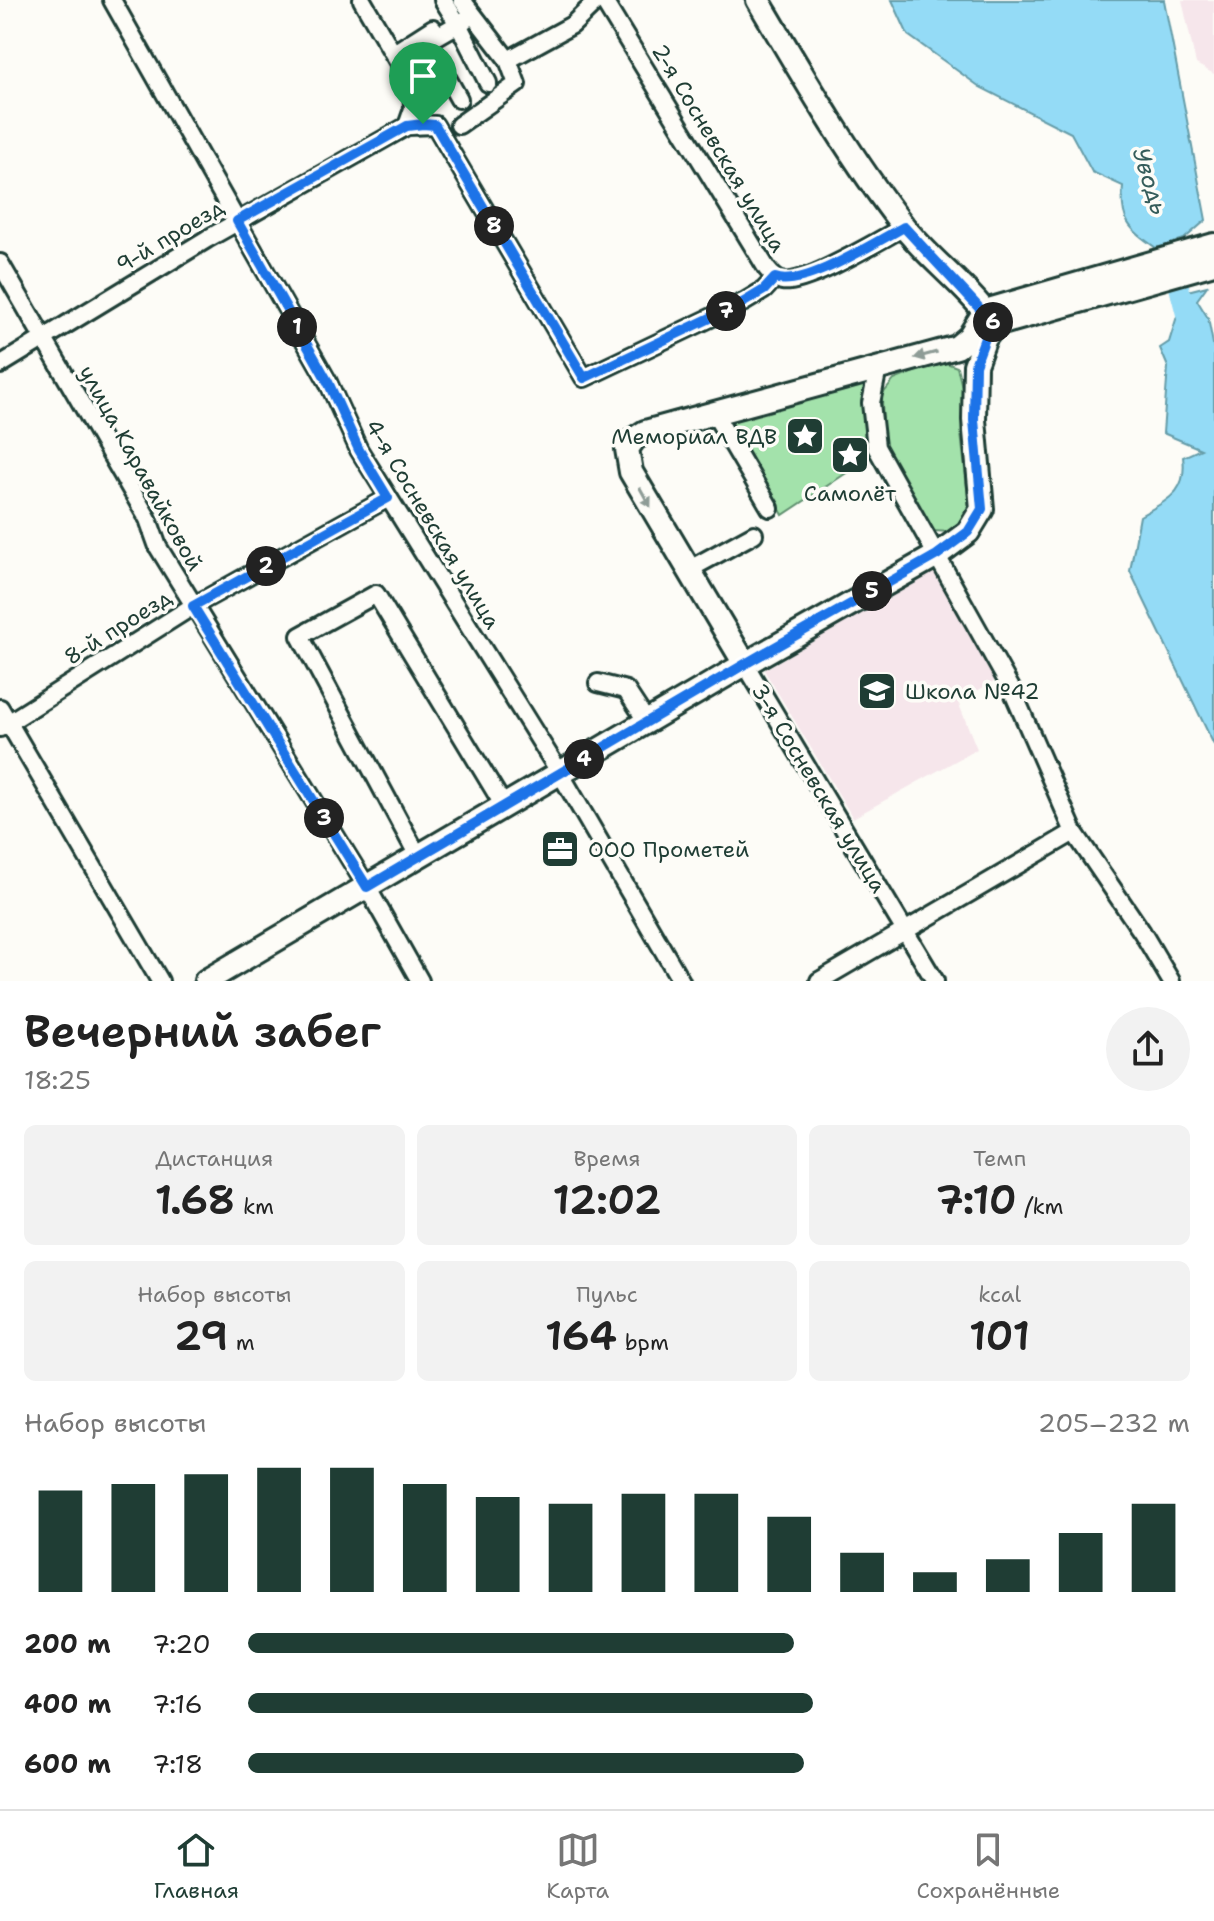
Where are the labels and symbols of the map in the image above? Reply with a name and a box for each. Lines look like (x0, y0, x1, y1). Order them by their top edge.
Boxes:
street label: 2-я Сосневская улица (645, 38, 793, 258)
pin (389, 42, 457, 124)
water label: Уводь (1125, 144, 1175, 218)
street label: 9-й проезд (111, 192, 229, 280)
pin: 8 (474, 206, 514, 246)
pin: 7 (706, 291, 746, 331)
pin: 6 (973, 302, 1013, 342)
pin: 1 (277, 307, 317, 347)
one-way arrow (914, 350, 939, 362)
street label: улица Каравайковой (72, 360, 210, 576)
street label: 4-я Сосневская улица (359, 414, 507, 635)
place icon: Мемориал ВДВ (784, 415, 826, 457)
place label: Мемориал ВДВ (611, 422, 777, 451)
place icon: Самолёт (829, 434, 871, 476)
place label: Самолёт (804, 479, 897, 508)
one-way arrow (639, 486, 652, 509)
pin: 2 (246, 546, 286, 586)
pin: 5 (852, 571, 892, 611)
street label: 8-й проезд (59, 583, 177, 671)
school or university icon: Школа №42 (856, 670, 898, 712)
place label: Школа №42 (905, 677, 1040, 706)
street label: 3-я Сосневская улица (745, 678, 893, 898)
pin: 4 (564, 739, 604, 779)
pin: 3 (304, 798, 344, 838)
office icon: ООО Прометей (539, 828, 581, 870)
place label: ООО Прометей (588, 835, 749, 864)

